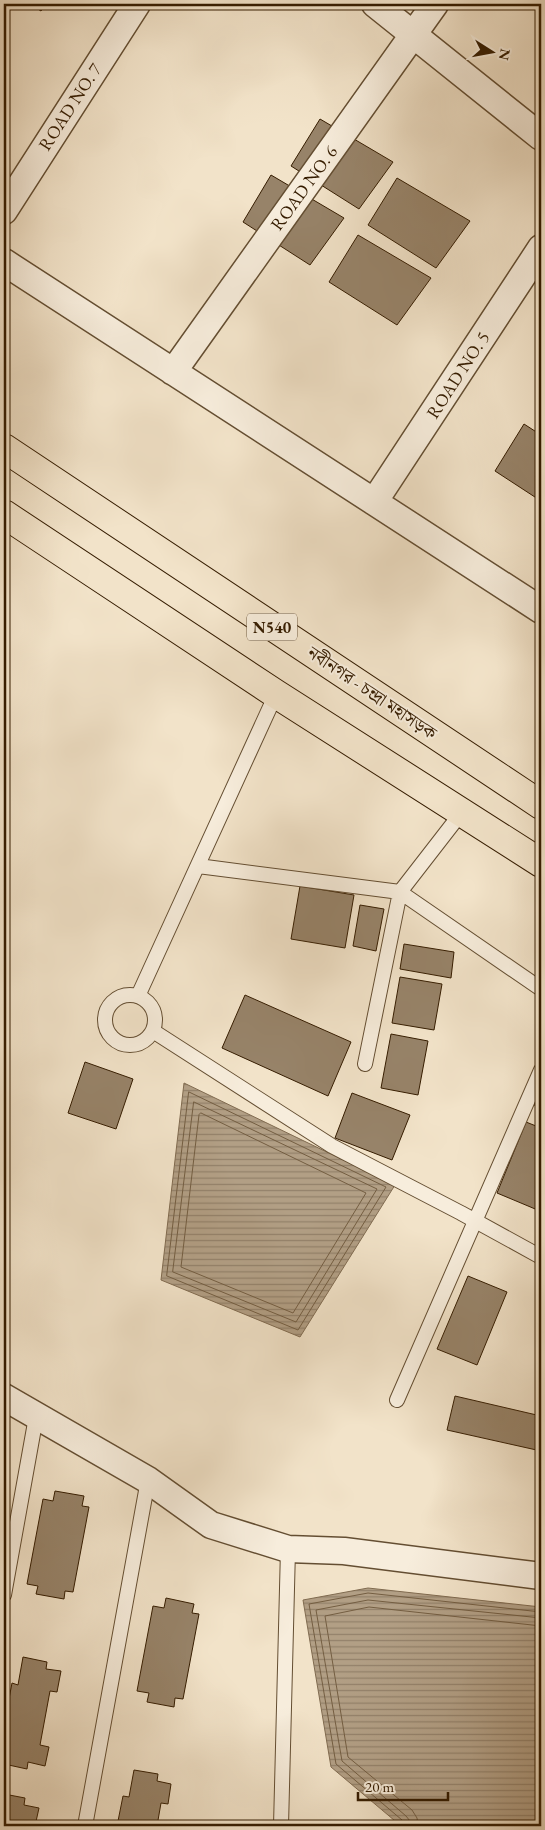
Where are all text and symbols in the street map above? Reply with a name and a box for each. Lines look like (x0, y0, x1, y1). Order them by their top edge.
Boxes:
north arrow (468, 28, 518, 78)
text: N (495, 47, 515, 62)
street label: ROAD NO. 7 (33, 58, 107, 155)
street label: ROAD NO. 6 (265, 140, 342, 235)
street label: ROAD NO. 5 (421, 327, 494, 423)
road number: N540 (247, 614, 297, 640)
street label: নবীনগর - চন্দ্রা মহাসড়ক (302, 640, 442, 745)
scale bar (358, 1770, 448, 1802)
text: 20 m (365, 1777, 394, 1796)

